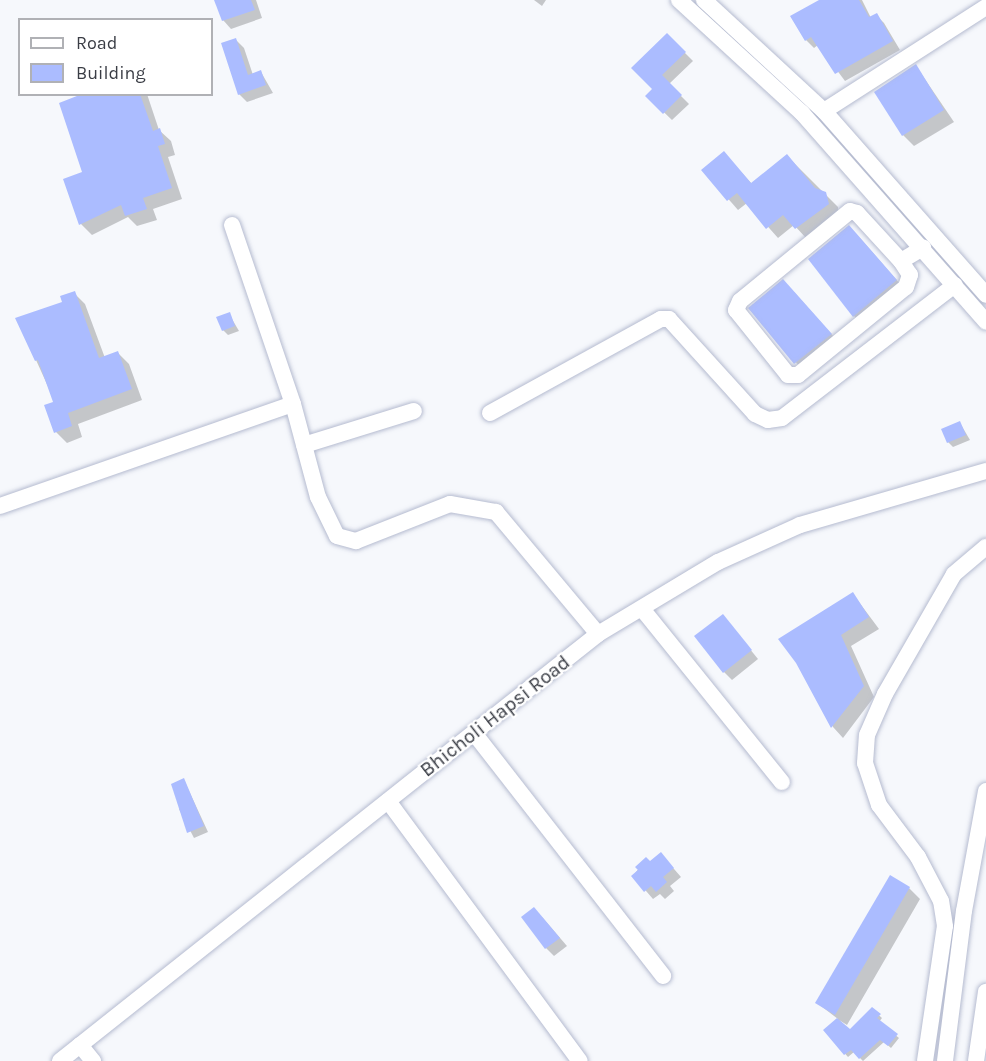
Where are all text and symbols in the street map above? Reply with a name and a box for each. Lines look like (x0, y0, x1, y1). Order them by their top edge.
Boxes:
legend (18, 18, 213, 96)
text: Road (76, 32, 117, 54)
text: Building (76, 62, 146, 84)
street label: Bhicholi Hapsi Road (415, 650, 575, 782)

